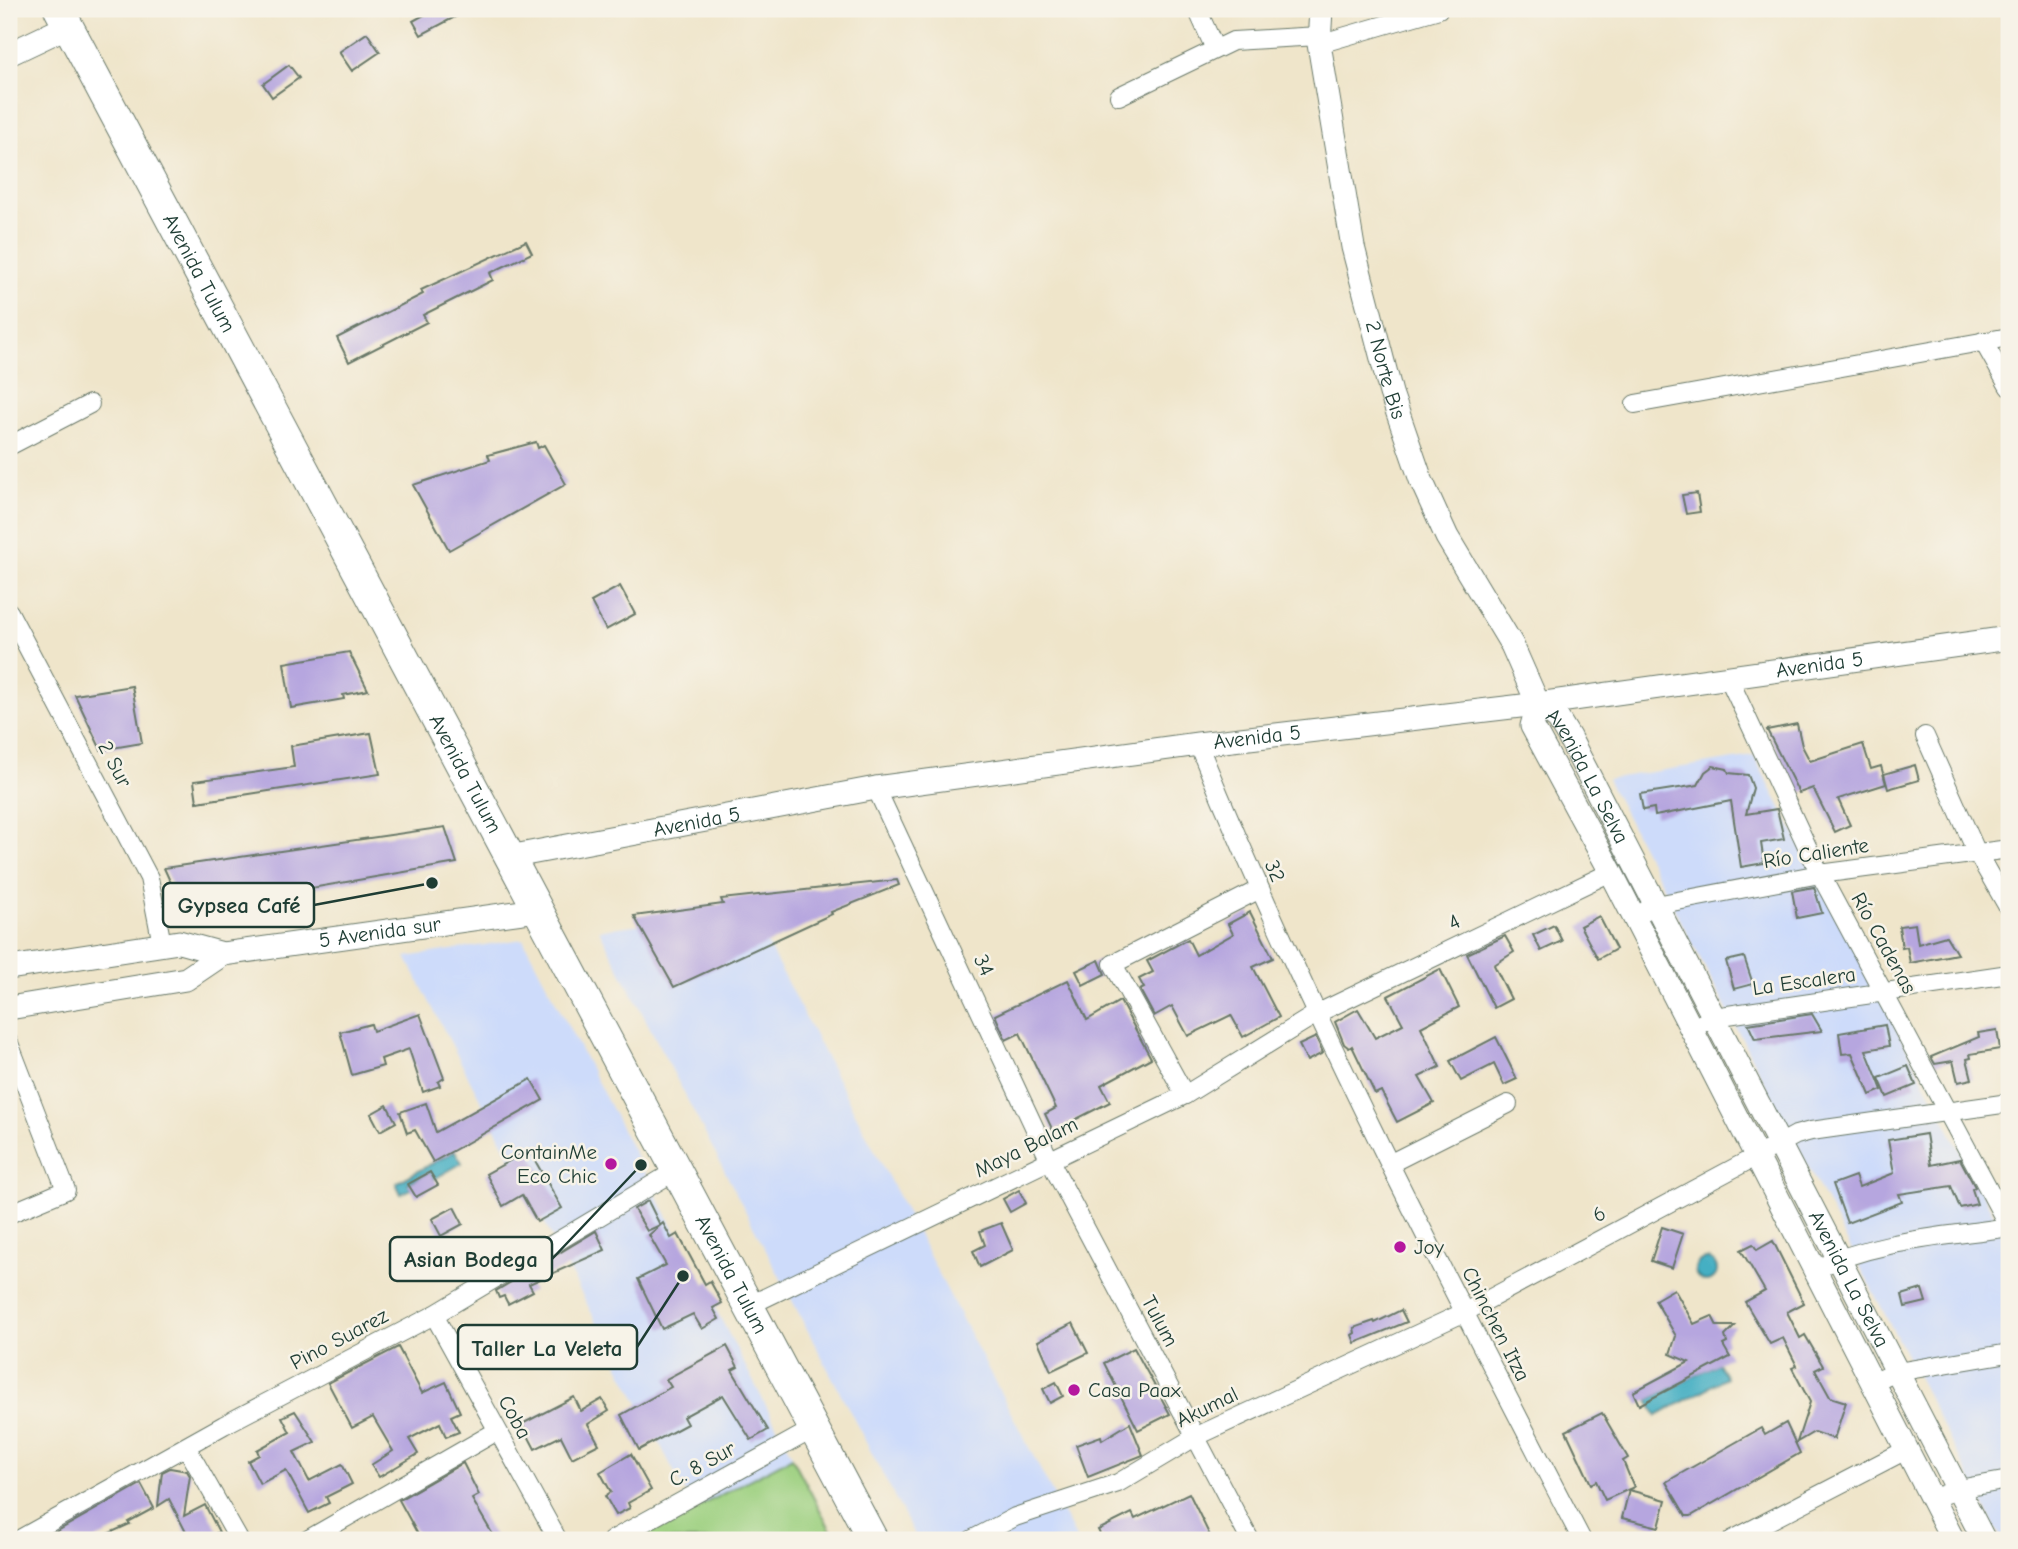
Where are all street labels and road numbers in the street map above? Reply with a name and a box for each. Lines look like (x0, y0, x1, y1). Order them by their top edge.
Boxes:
street label: Avenida Tulum (158, 210, 241, 336)
street label: 2 Norte Bis (1361, 318, 1411, 422)
street label: Avenida 5 (1774, 647, 1865, 683)
street label: Avenida La Selva (1542, 703, 1634, 847)
street label: Avenida Tulum (424, 710, 507, 837)
street label: Avenida 5 (1212, 720, 1302, 754)
street label: 2 Sur (93, 737, 137, 792)
street label: Avenida 5 (651, 802, 742, 842)
street label: Río Caliente (1761, 833, 1871, 873)
street label: 32 (1260, 856, 1290, 886)
street label: Río Cadenas (1846, 888, 1922, 998)
street label: 4 (1444, 909, 1464, 935)
street label: 5 Avenida sur (317, 912, 443, 952)
street label: 34 (969, 951, 999, 979)
street label: La Escalera (1751, 962, 1857, 1000)
street label: Maya Balam (970, 1112, 1082, 1182)
street label: 6 (1588, 1201, 1610, 1227)
street label: Avenida La Selva (1804, 1207, 1894, 1351)
street label: Avenida Tulum (690, 1211, 773, 1338)
street label: Chinchen Itza (1457, 1263, 1535, 1385)
street label: Tulum (1137, 1291, 1183, 1351)
street label: Pino Suarez (286, 1303, 392, 1375)
street label: Akumal (1172, 1382, 1242, 1432)
street label: Coba (493, 1391, 537, 1443)
street label: C. 8 Sur (665, 1436, 740, 1492)

